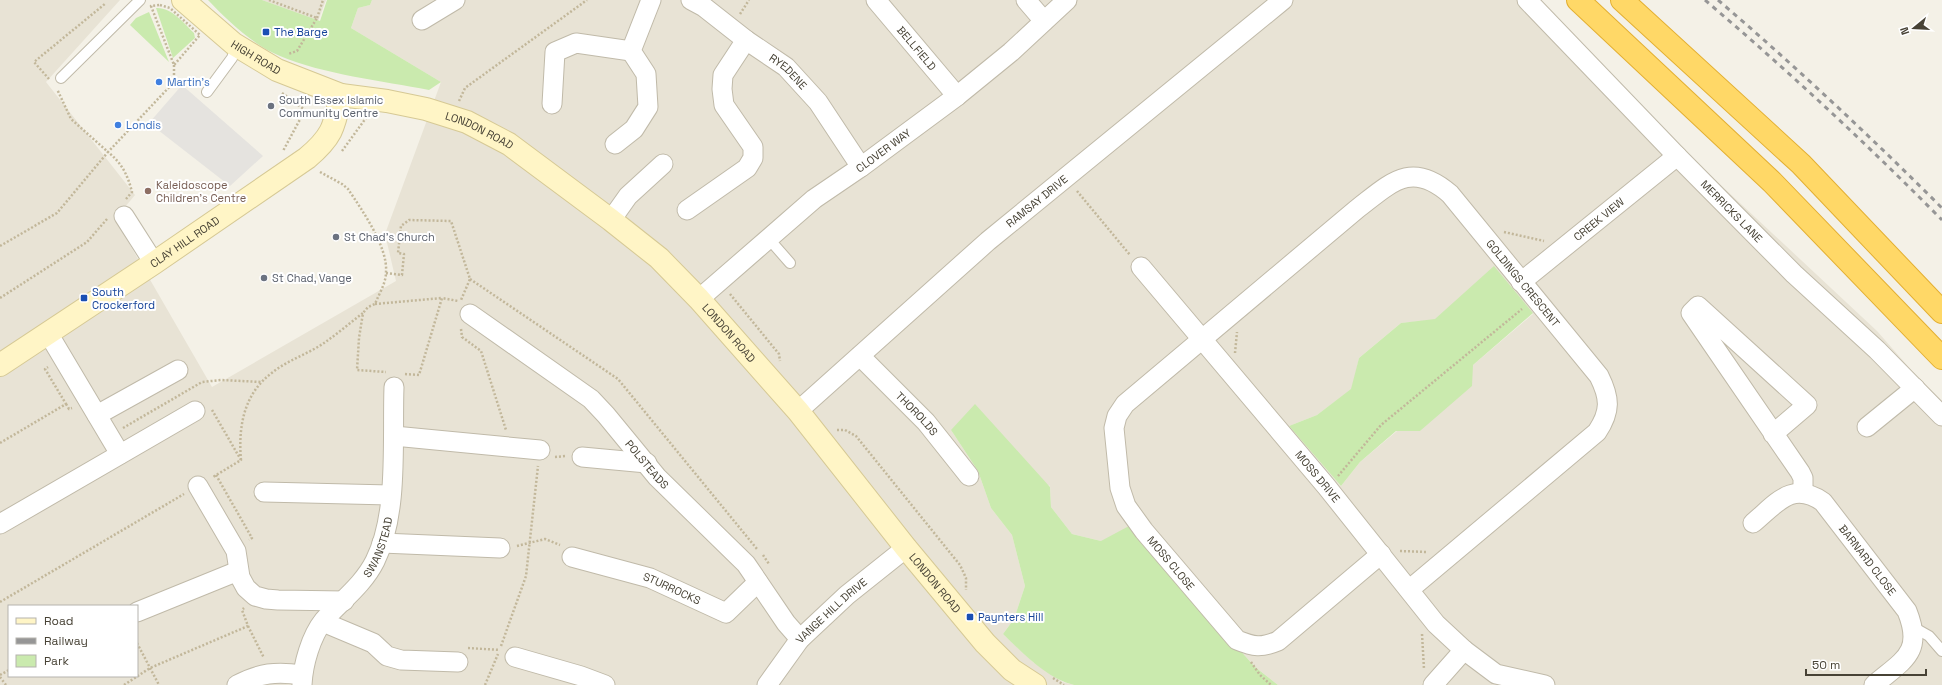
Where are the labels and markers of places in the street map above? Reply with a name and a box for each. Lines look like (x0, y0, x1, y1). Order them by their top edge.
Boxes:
place label: The Barge (274, 25, 328, 39)
marker: The Barge (261, 27, 271, 37)
place label: Martin's (167, 75, 210, 89)
marker: Martin's (154, 77, 164, 87)
place label: South Essex Islamic Community Centre (279, 93, 383, 120)
marker: South Essex Islamic Community Centre (266, 101, 276, 111)
place label: Londis (126, 118, 161, 132)
marker: Londis (113, 120, 123, 130)
place label: Kaleidoscope Children's Centre (156, 178, 246, 205)
marker: Kaleidoscope Children's Centre (143, 186, 153, 196)
place label: St Chad's Church (344, 230, 435, 244)
marker: St Chad's Church (331, 232, 341, 242)
place label: St Chad, Vange (272, 271, 352, 285)
marker: St Chad, Vange (259, 273, 269, 283)
place label: South Crockerford (92, 285, 155, 312)
marker: South Crockerford (79, 293, 89, 303)
place label: Paynters Hill (978, 610, 1043, 624)
marker: Paynters Hill (965, 612, 975, 622)

